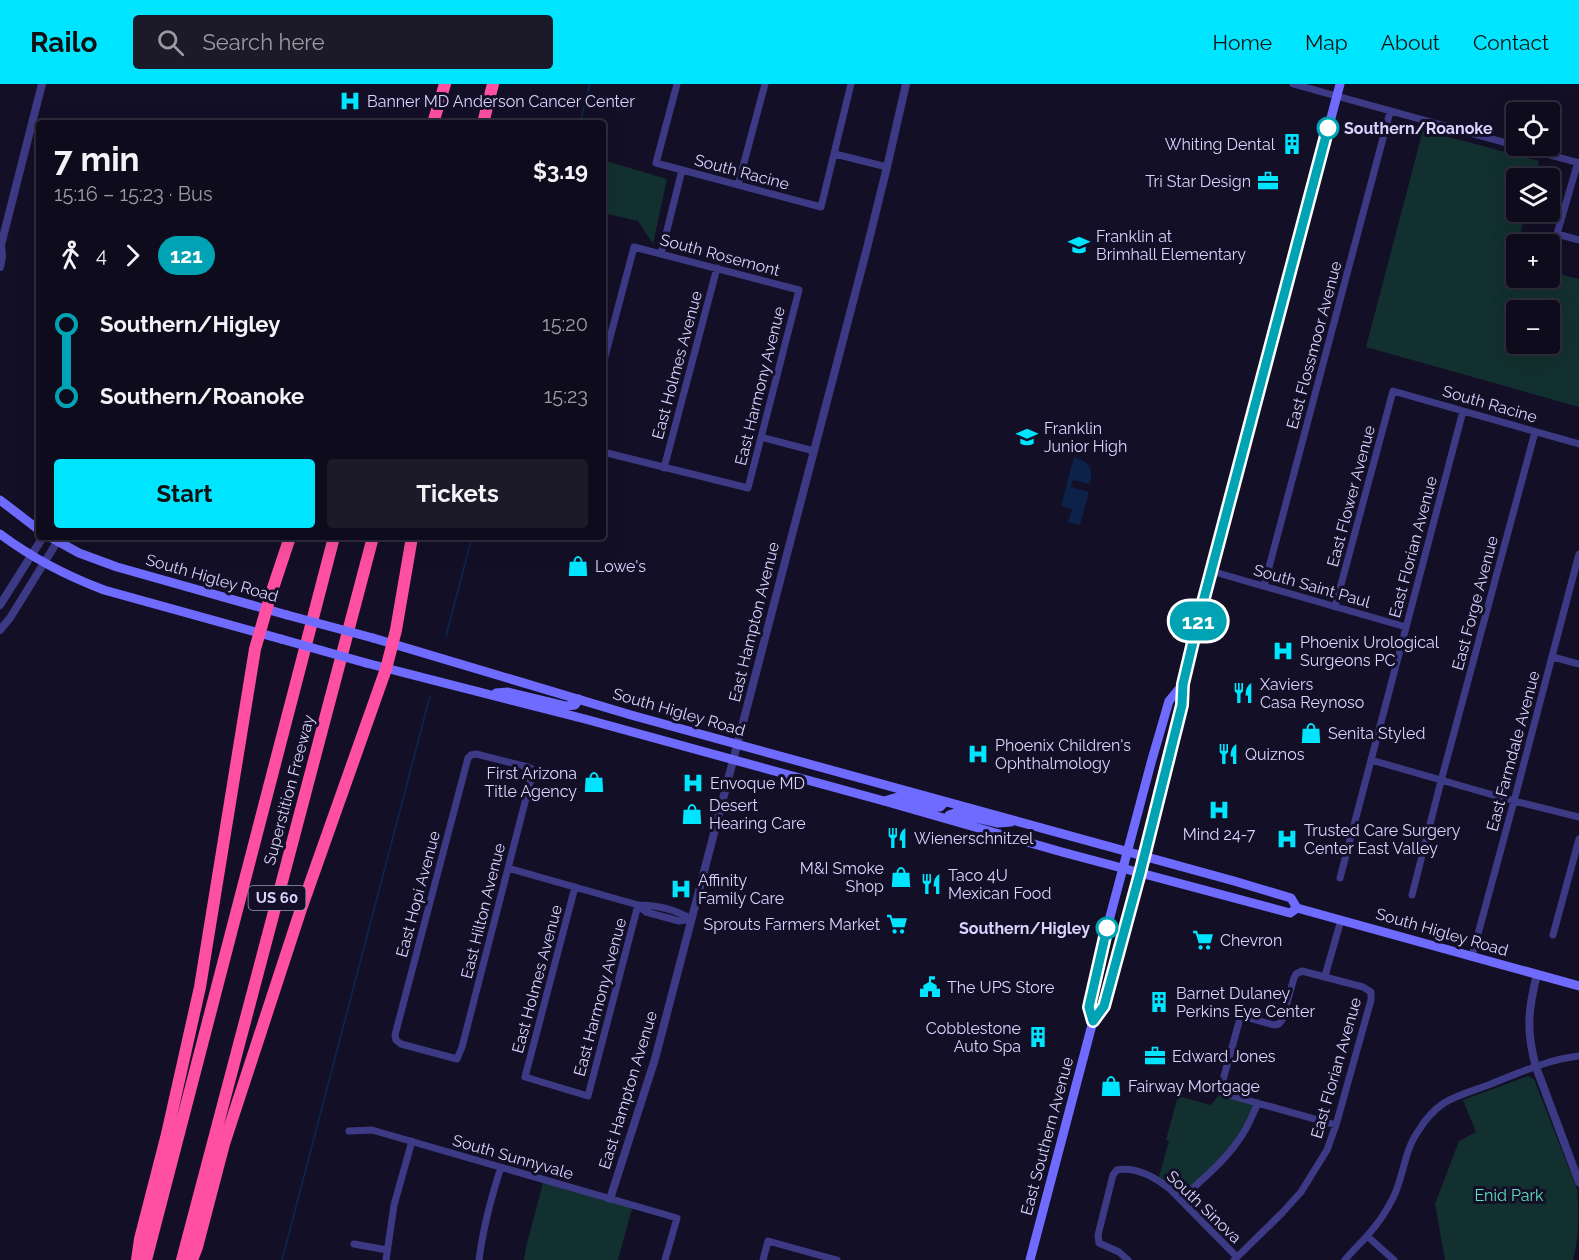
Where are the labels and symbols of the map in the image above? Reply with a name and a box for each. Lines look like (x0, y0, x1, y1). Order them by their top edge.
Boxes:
hospital icon: Banner MD Anderson Cancer Center (338, 89, 362, 113)
place label: Banner MD Anderson Cancer Center (367, 92, 635, 111)
marker: Southern/Roanoke (1317, 117, 1339, 139)
place label: Southern/Roanoke (1344, 119, 1493, 138)
building icon: Whiting Dental (1280, 132, 1304, 156)
place label: Whiting Dental (1165, 135, 1276, 154)
street label: South Racine (692, 150, 792, 194)
office icon: Tri Star Design (1256, 169, 1280, 193)
place label: Tri Star Design (1145, 172, 1251, 191)
place label: Franklin at Brimhall Elementary (1096, 227, 1246, 264)
street label: South Rosemont (658, 230, 783, 280)
school or university icon: Franklin at Brimhall Elementary (1067, 233, 1091, 257)
street label: East Flossmoor Avenue (1282, 259, 1346, 431)
street label: East Holmes Avenue (648, 289, 706, 441)
street label: East Harmony Avenue (731, 305, 789, 467)
street label: South Racine (1440, 381, 1540, 427)
place label: Franklin Junior High (1044, 419, 1127, 456)
street label: East Flower Avenue (1323, 423, 1379, 569)
school or university icon: Franklin Junior High (1015, 425, 1039, 449)
street label: East Florian Avenue (1385, 474, 1441, 620)
street label: East Forge Avenue (1448, 534, 1502, 672)
street label: East Hampton Avenue (725, 540, 783, 704)
street label: South Higley Road (144, 550, 280, 606)
shop icon: Lowe's (566, 554, 590, 578)
place label: Lowe's (595, 557, 646, 576)
street label: South Saint Paul (1251, 560, 1373, 612)
line badge: 121 (1164, 602, 1232, 640)
place label: Phoenix Urological Surgeons PC (1300, 633, 1440, 670)
hospital icon: Phoenix Urological Surgeons PC (1271, 639, 1295, 663)
street label: East Farmdale Avenue (1482, 669, 1544, 833)
place label: Xaviers Casa Reynoso (1260, 675, 1364, 712)
restaurant icon: Xaviers Casa Reynoso (1231, 681, 1255, 705)
street label: South Higley Road (611, 684, 747, 740)
street label: Superstition Freeway (260, 712, 318, 867)
shop icon: Senita Styled (1299, 721, 1323, 745)
place label: Senita Styled (1328, 724, 1425, 743)
place label: Phoenix Children's Ophthalmology (995, 736, 1131, 773)
hospital icon: Phoenix Children's Ophthalmology (966, 742, 990, 766)
restaurant icon: Quiznos (1216, 742, 1240, 766)
place label: Quiznos (1245, 745, 1305, 764)
place label: First Arizona Title Agency (485, 764, 577, 801)
shop icon: First Arizona Title Agency (582, 770, 606, 794)
hospital icon: Envoque MD (681, 771, 705, 795)
place label: Envoque MD (710, 774, 805, 793)
place label: Desert Hearing Care (709, 796, 806, 833)
hospital icon: Mind 24-7 (1207, 798, 1231, 822)
shop icon: Desert Hearing Care (680, 802, 704, 826)
place label: Trusted Care Surgery Center East Valley (1304, 821, 1461, 858)
place label: Mind 24-7 (1183, 825, 1256, 844)
restaurant icon: Wienerschnitzel (885, 826, 909, 850)
hospital icon: Trusted Care Surgery Center East Valley (1275, 827, 1299, 851)
street label: East Hopi Avenue (392, 829, 444, 959)
place label: Wienerschnitzel (914, 829, 1034, 848)
street label: East Hilton Avenue (457, 841, 509, 981)
place label: M&I Smoke Shop (800, 859, 884, 896)
shop icon: M&I Smoke Shop (889, 865, 913, 889)
place label: Taco 4U Mexican Food (948, 866, 1051, 903)
place label: Affinity Family Care (698, 871, 784, 908)
restaurant icon: Taco 4U Mexican Food (919, 872, 943, 896)
hospital icon: Affinity Family Care (669, 877, 693, 901)
road number: US 60 (248, 886, 306, 910)
street label: East Holmes Avenue (508, 903, 566, 1055)
street label: South Higley Road (1374, 904, 1510, 960)
supermarket icon: Sprouts Farmers Market (885, 912, 909, 936)
place label: Sprouts Farmers Market (704, 915, 881, 934)
street label: East Harmony Avenue (570, 916, 630, 1078)
marker: Southern/Higley (1096, 917, 1118, 939)
place label: Southern/Higley (959, 919, 1090, 938)
supermarket icon: Chevron (1191, 928, 1215, 952)
place label: Chevron (1220, 931, 1282, 950)
public building icon: The UPS Store (918, 975, 942, 999)
place label: The UPS Store (947, 978, 1054, 997)
place label: Barnet Dulaney Perkins Eye Center (1176, 984, 1315, 1021)
building icon: Barnet Dulaney Perkins Eye Center (1147, 990, 1171, 1014)
street label: East Florian Avenue (1307, 995, 1365, 1141)
street label: East Hampton Avenue (595, 1009, 661, 1171)
place label: Cobblestone Auto Spa (926, 1019, 1021, 1056)
building icon: Cobblestone Auto Spa (1026, 1025, 1050, 1049)
office icon: Edward Jones (1143, 1044, 1167, 1068)
place label: Edward Jones (1172, 1047, 1276, 1066)
street label: East Southern Avenue (1017, 1055, 1077, 1217)
shop icon: Fairway Mortgage (1099, 1074, 1123, 1098)
place label: Fairway Mortgage (1128, 1077, 1260, 1096)
street label: South Sunnyvale (450, 1131, 576, 1183)
street label: South Sinova (1163, 1167, 1245, 1247)
park label: Enid Park (1474, 1186, 1544, 1205)

